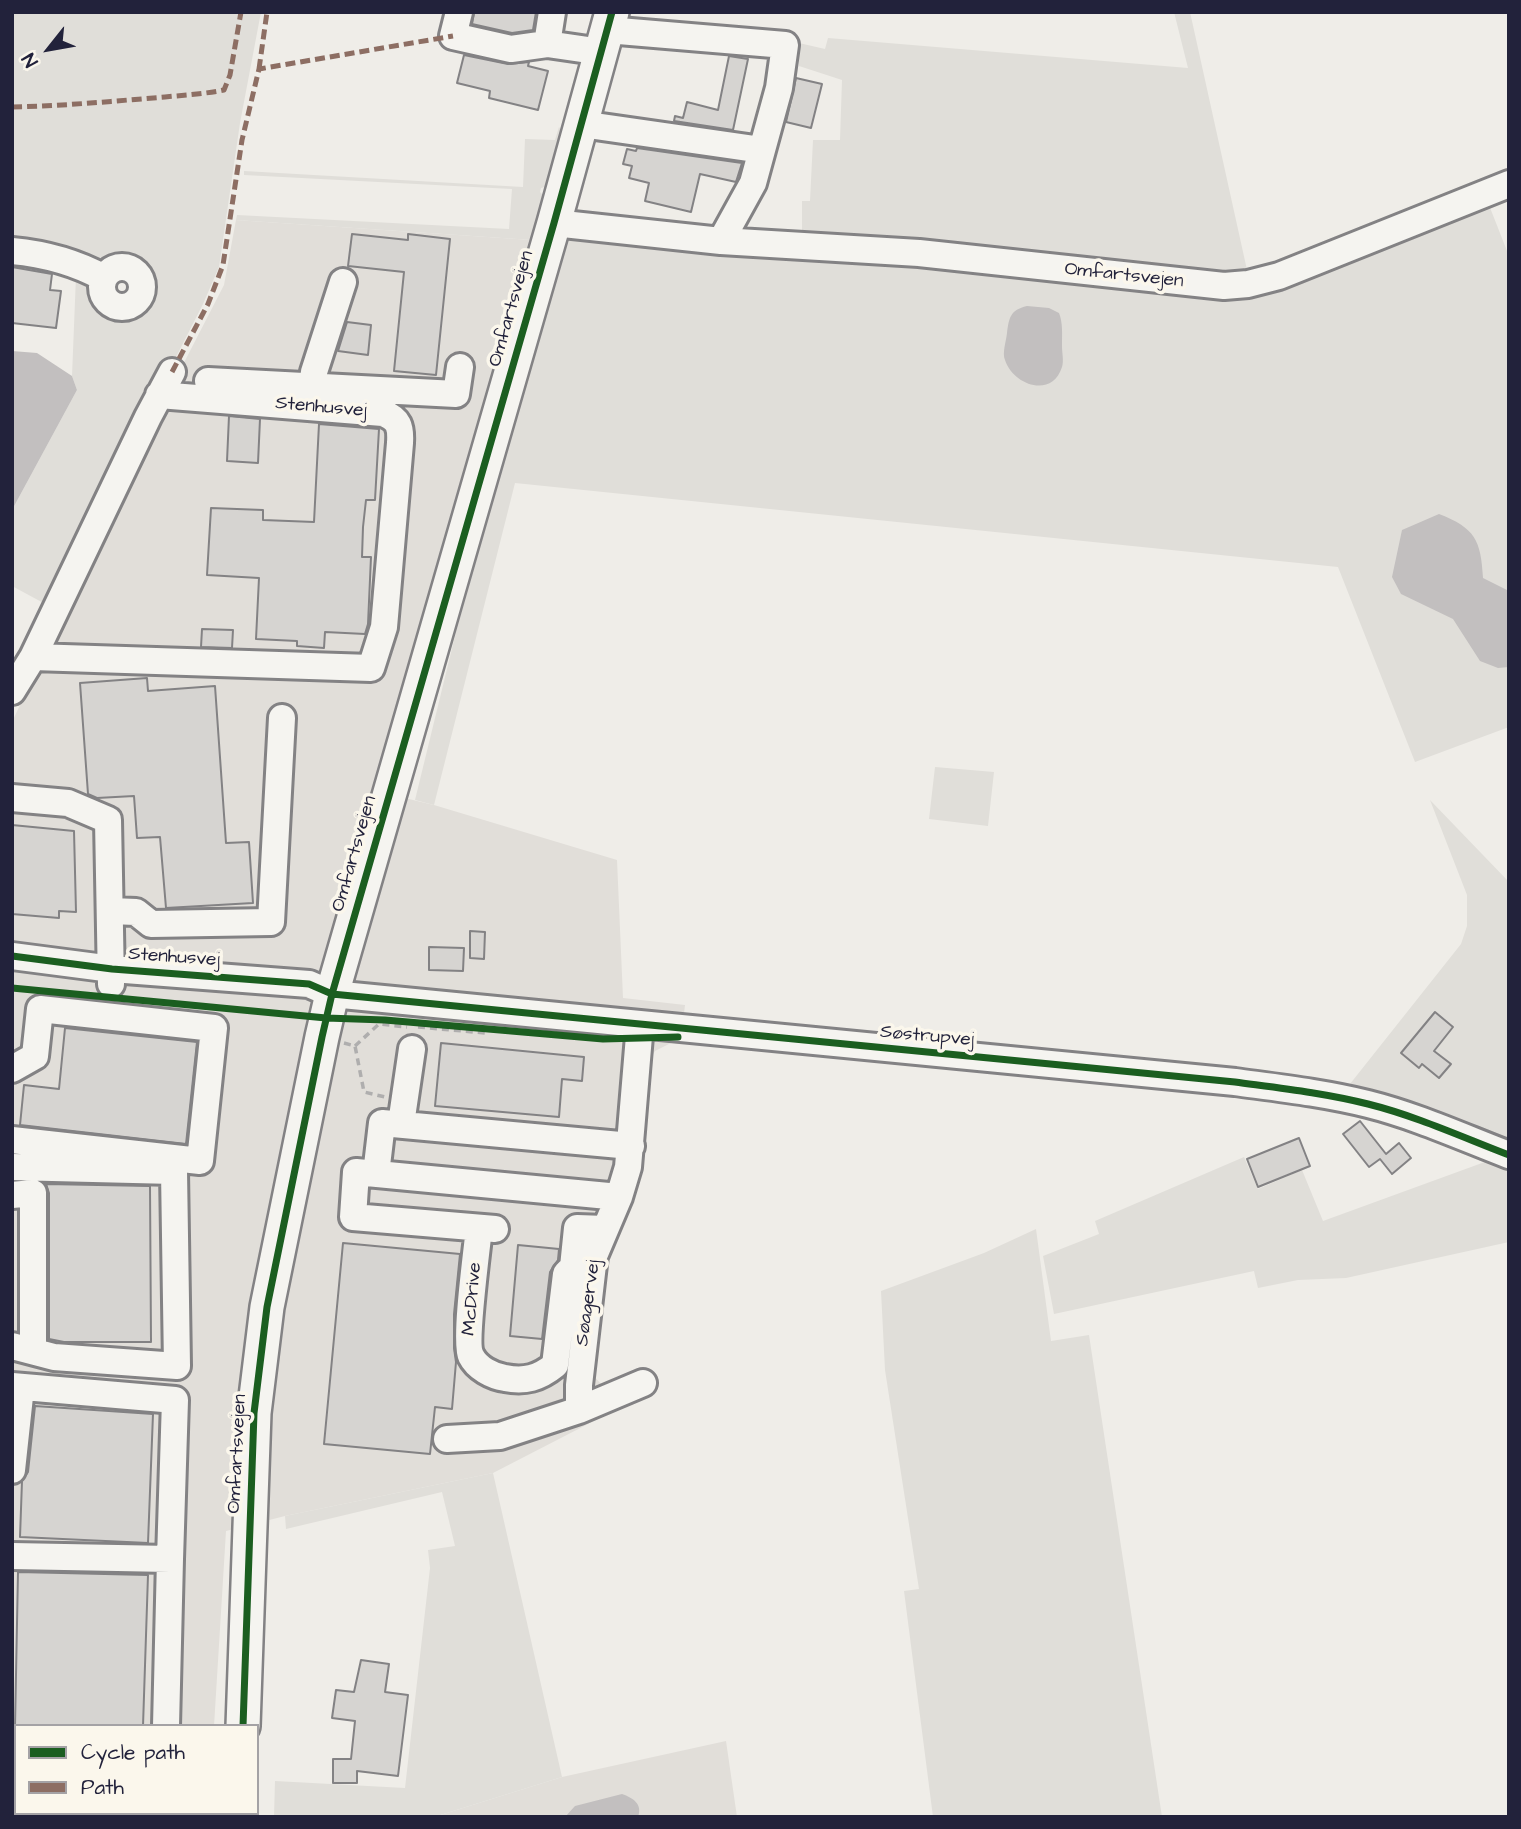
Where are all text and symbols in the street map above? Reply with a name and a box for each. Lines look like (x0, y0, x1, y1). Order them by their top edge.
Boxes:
north arrow (14, 14, 84, 84)
text: N (16, 48, 45, 72)
street label: Omfartsvejen (485, 248, 539, 370)
street label: Omfartsvejen (1063, 258, 1185, 294)
street label: Stenhusvej (274, 393, 368, 423)
street label: Omfartsvejen (328, 793, 382, 915)
street label: Stenhusvej (127, 943, 221, 973)
street label: Søstrupvej (879, 1022, 975, 1052)
street label: Søagervej (572, 1259, 606, 1347)
street label: McDrive (458, 1261, 488, 1337)
street label: Omfartsvejen (223, 1394, 253, 1514)
legend (14, 1724, 259, 1815)
text: Cycle path (81, 1738, 185, 1767)
text: Path (81, 1773, 124, 1802)

